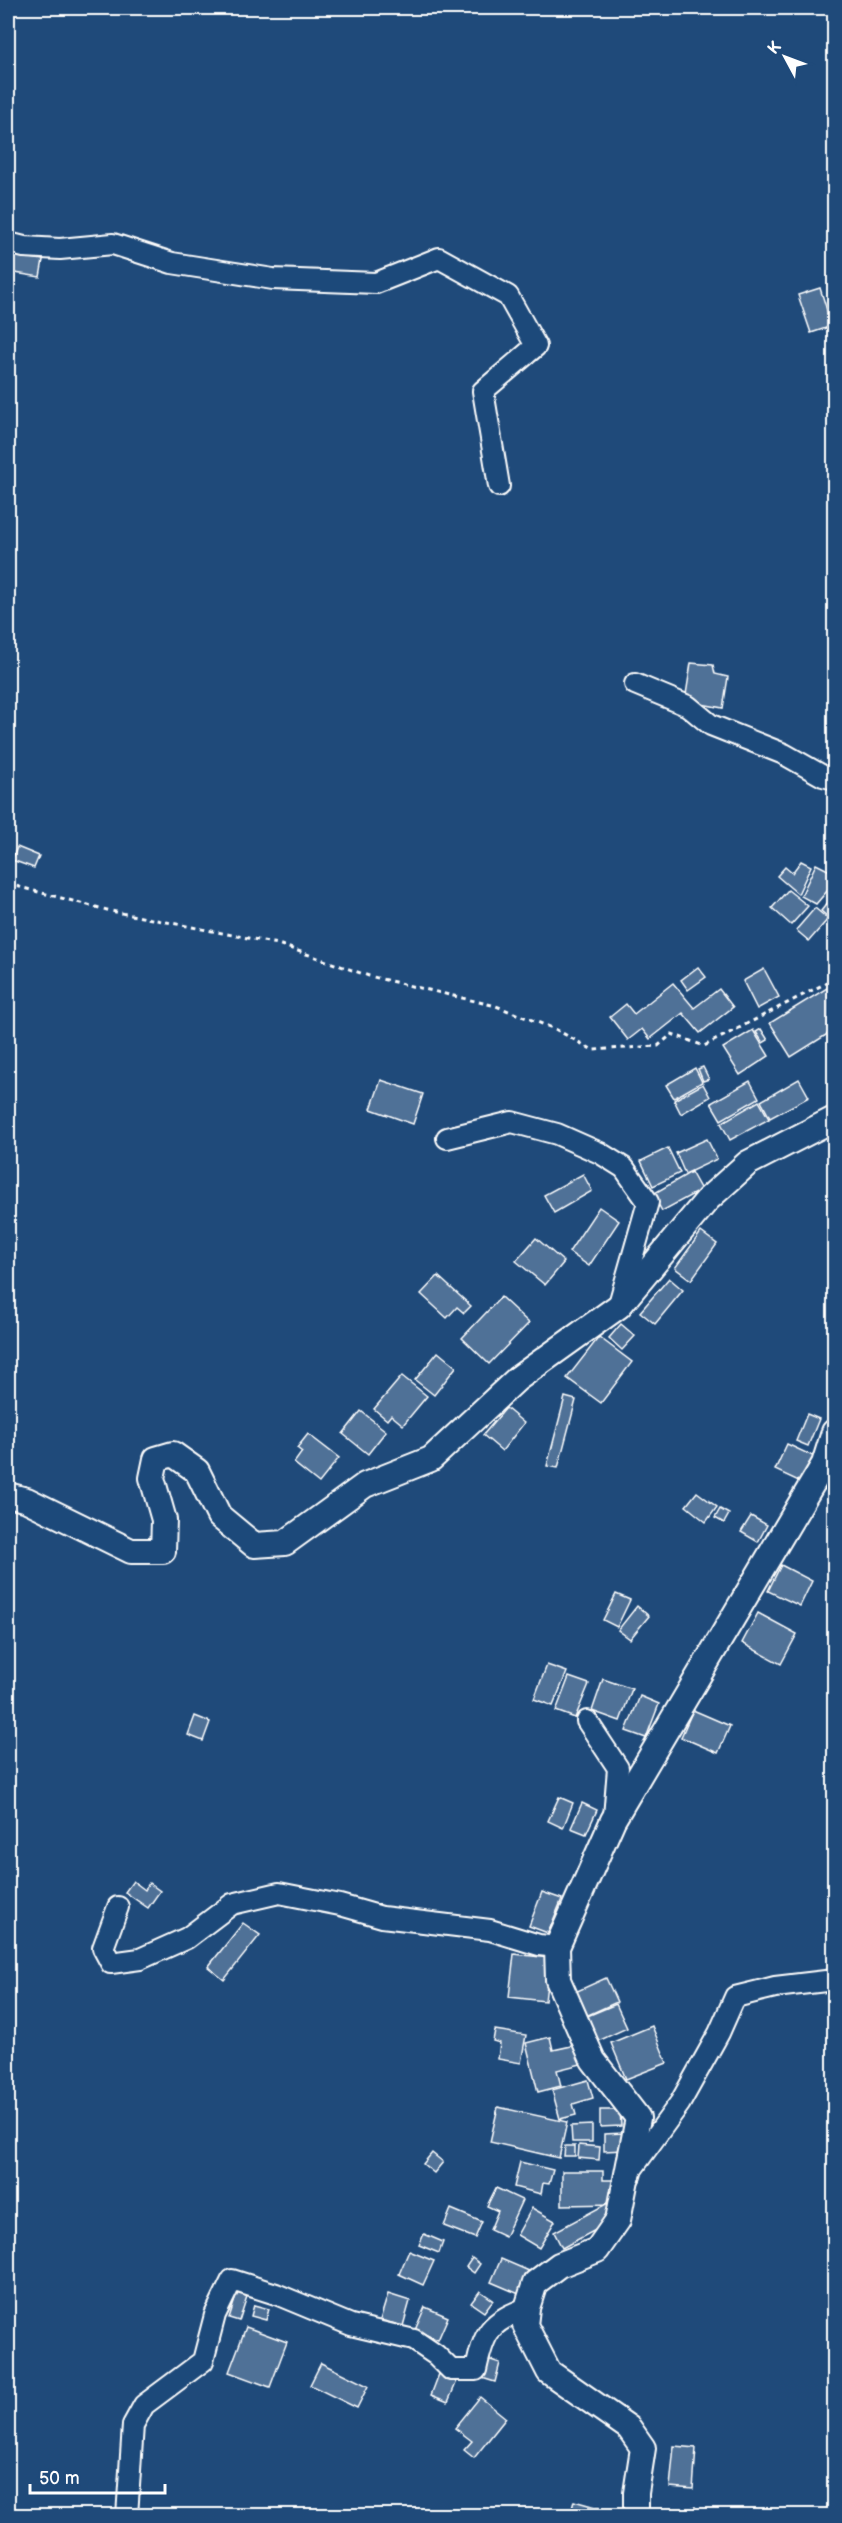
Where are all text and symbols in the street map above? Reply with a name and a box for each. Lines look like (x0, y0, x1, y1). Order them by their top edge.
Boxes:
north arrow (755, 27, 815, 87)
text: K (764, 38, 786, 58)
scale bar (30, 2457, 165, 2495)
text: 50 m (39, 2468, 80, 2489)

